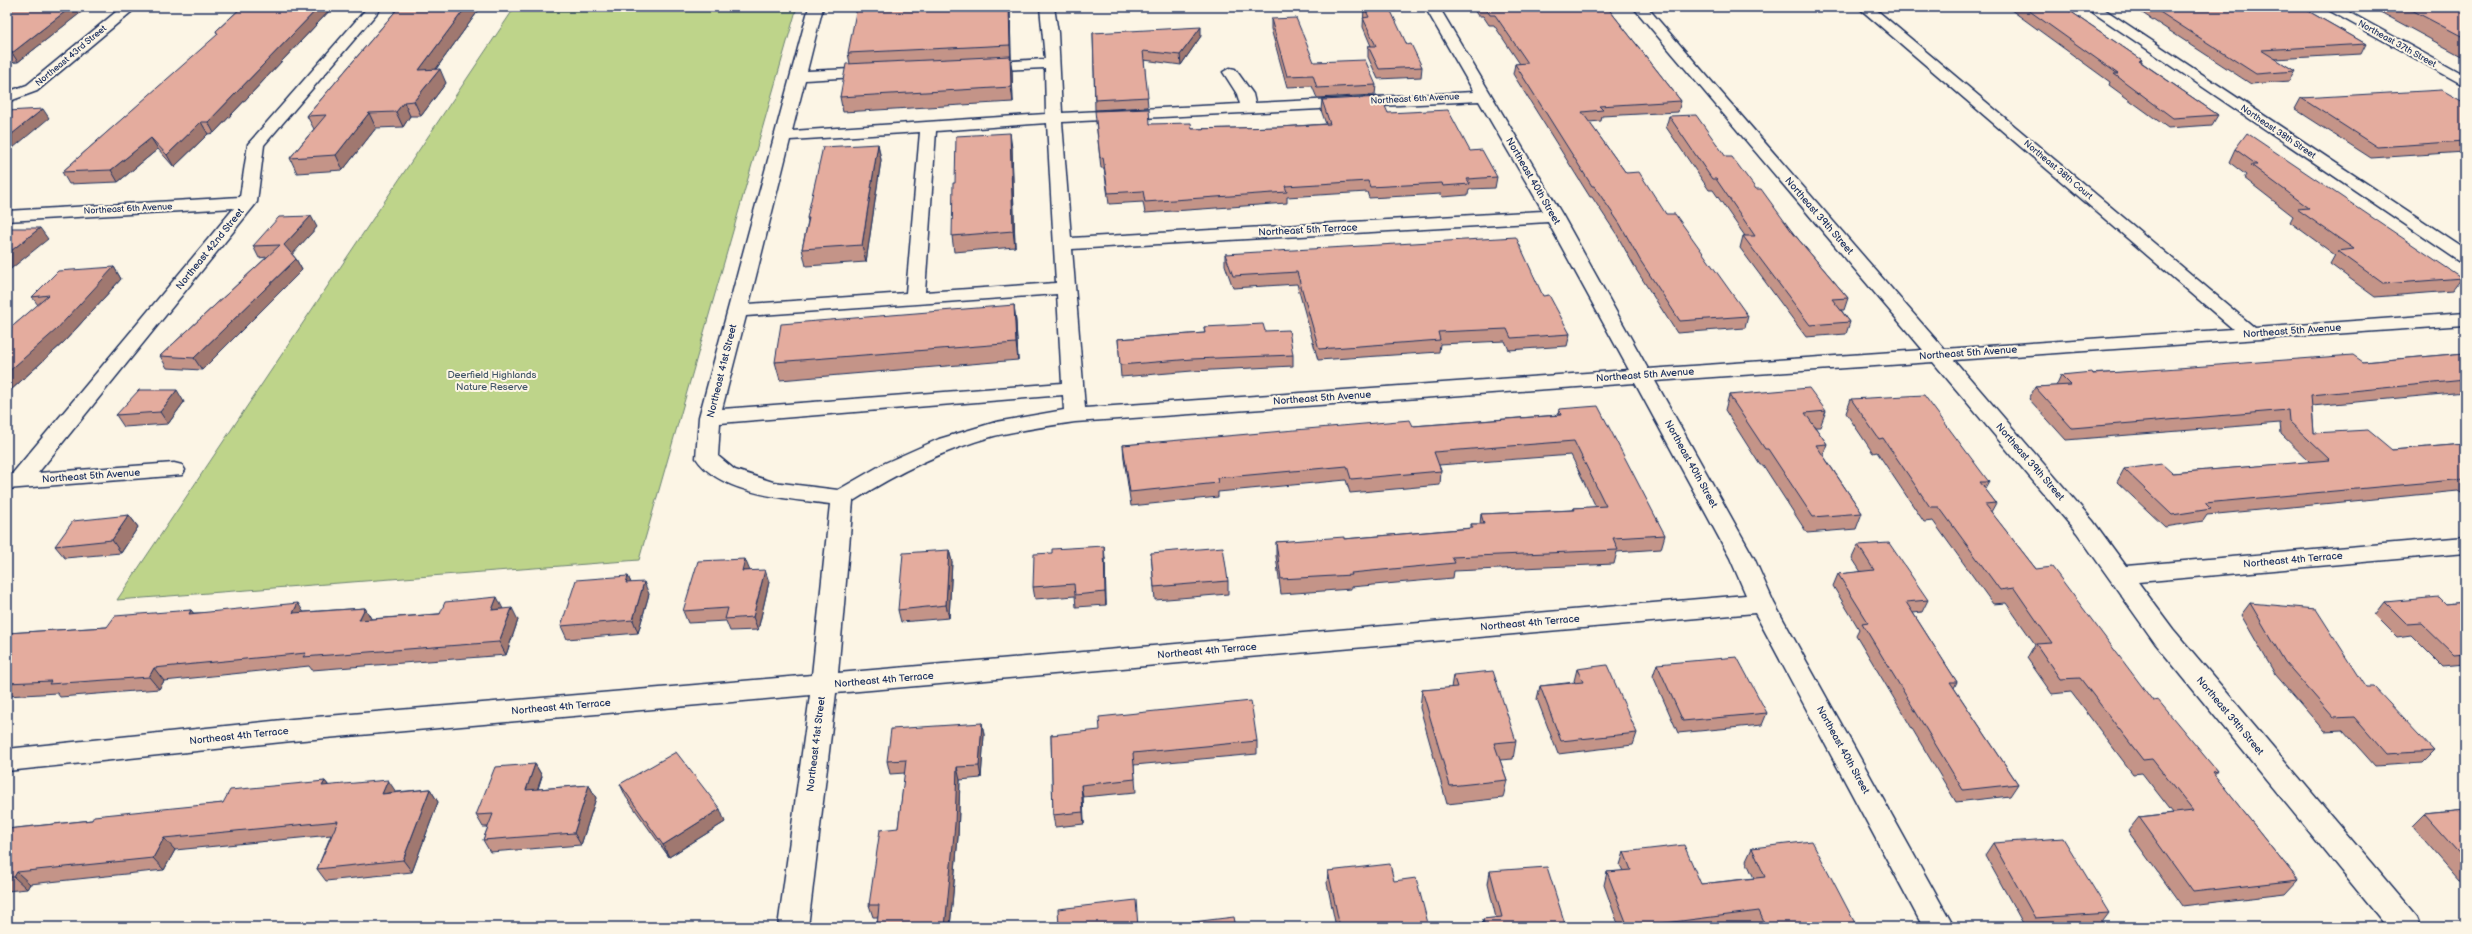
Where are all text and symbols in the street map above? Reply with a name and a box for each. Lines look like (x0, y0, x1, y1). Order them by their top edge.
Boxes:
street label: Northeast 37th Street (2356, 18, 2438, 70)
street label: Northeast 43rd Street (33, 23, 109, 89)
street label: Northeast 6th Avenue (1370, 91, 1460, 107)
street label: Northeast 38th Street (2238, 103, 2318, 161)
street label: Northeast 40th Street (1503, 135, 1563, 227)
street label: Northeast 38th Court (2021, 138, 2095, 202)
street label: Northeast 39th Street (1782, 175, 1856, 257)
street label: Northeast 6th Avenue (83, 201, 173, 217)
street label: Northeast 42nd Street (174, 206, 246, 292)
street label: Northeast 5th Terrace (1258, 221, 1358, 239)
street label: Northeast 5th Avenue (2242, 322, 2342, 340)
street label: Northeast 41st Street (705, 323, 739, 419)
street label: Northeast 5th Avenue (1918, 344, 2018, 362)
street label: Northeast 5th Avenue (1595, 366, 1695, 384)
park label: Deerfield Highlands Nature Reserve (447, 369, 537, 393)
street label: Northeast 5th Avenue (1272, 389, 1372, 407)
street label: Northeast 40th Street (1662, 418, 1720, 510)
street label: Northeast 39th Street (1993, 421, 2067, 503)
street label: Northeast 5th Avenue (41, 467, 141, 485)
street label: Northeast 4th Terrace (2243, 550, 2343, 570)
street label: Northeast 4th Terrace (1480, 613, 1580, 633)
street label: Northeast 4th Terrace (1157, 641, 1257, 661)
street label: Northeast 4th Terrace (834, 670, 934, 690)
street label: Northeast 39th Street (2194, 674, 2266, 758)
street label: Northeast 41st Street (804, 696, 828, 792)
street label: Northeast 4th Terrace (511, 697, 611, 717)
street label: Northeast 40th Street (1814, 704, 1872, 796)
street label: Northeast 4th Terrace (189, 725, 289, 747)

